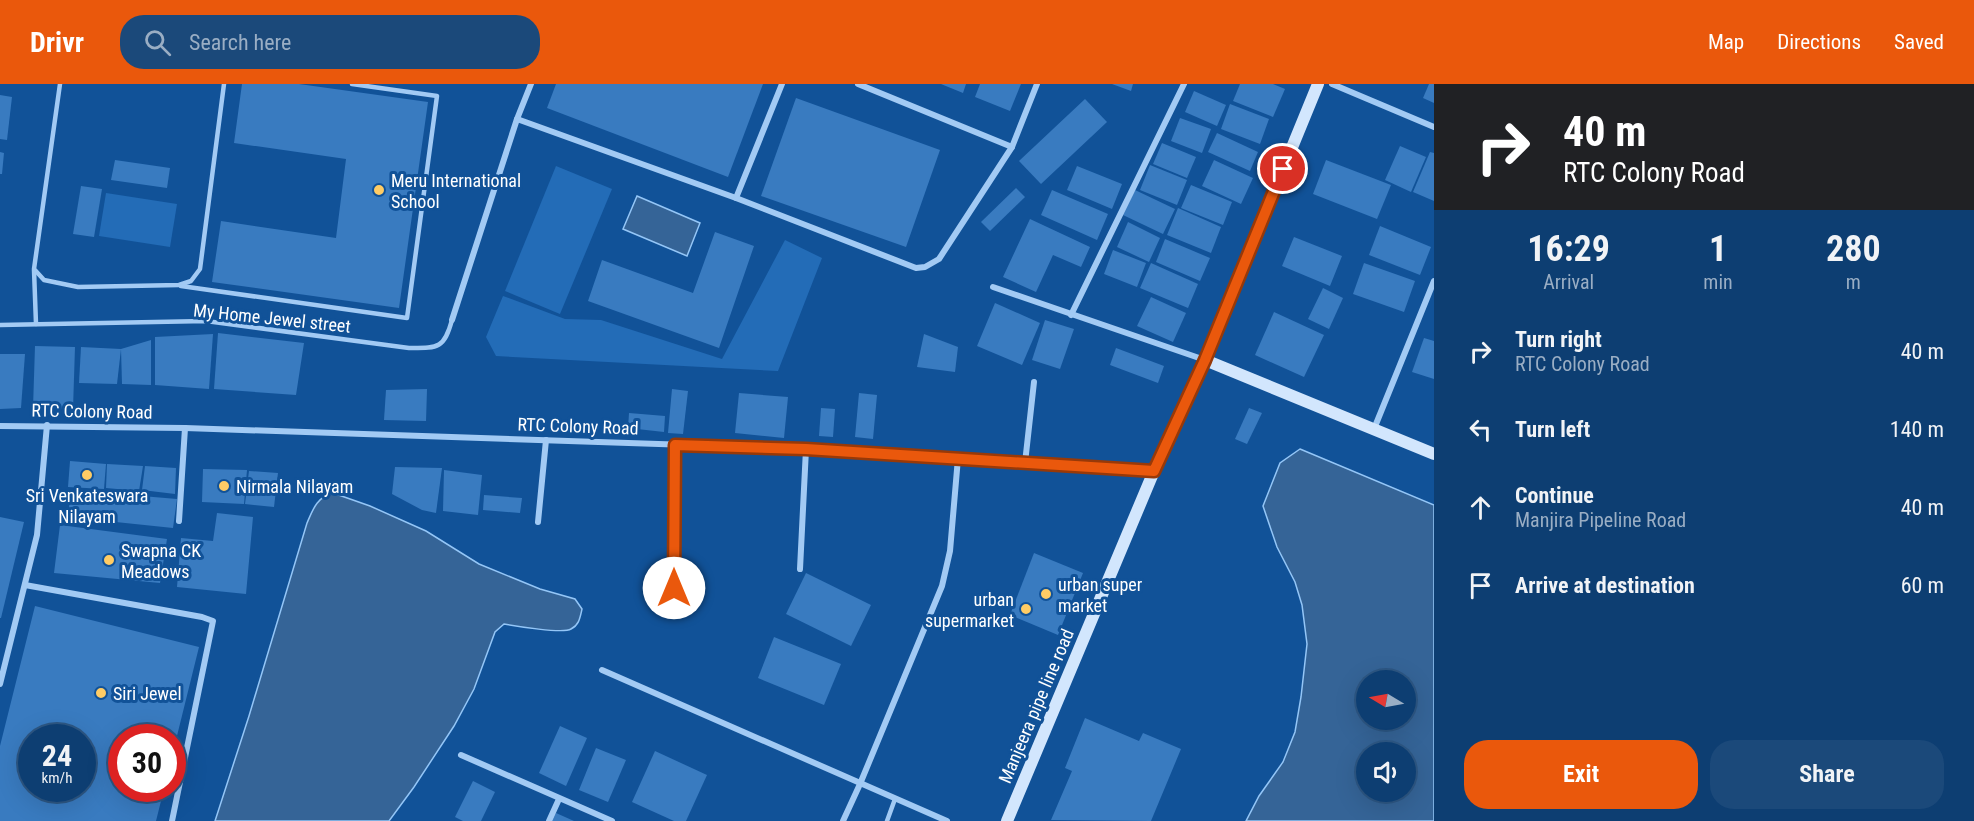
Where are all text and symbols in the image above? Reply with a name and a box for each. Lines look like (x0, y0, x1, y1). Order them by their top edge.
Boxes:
search box (120, 15, 540, 69)
text: Drivr (30, 26, 84, 59)
icon: search (141, 26, 174, 59)
text: Search here (189, 30, 291, 55)
text: Map (1708, 30, 1744, 54)
text: Directions (1777, 30, 1861, 54)
text: Saved (1894, 30, 1944, 54)
text: 40 m (1563, 107, 1646, 156)
icon: right (1464, 108, 1542, 186)
pin (1257, 143, 1308, 194)
icon: arrive (1266, 152, 1299, 185)
text: RTC Colony Road (1563, 157, 1745, 189)
place label: Meru International School (391, 170, 521, 212)
marker: Meru International School (372, 183, 386, 197)
text: 16:29 (1527, 228, 1610, 270)
text: 1 (1709, 228, 1727, 270)
text: 280 (1826, 228, 1881, 270)
text: Arrival (1543, 270, 1594, 294)
text: min (1703, 270, 1733, 294)
text: m (1846, 270, 1861, 294)
street label: My Home Jewel street (192, 299, 352, 337)
text: Turn right (1515, 327, 1602, 352)
icon: right (1464, 335, 1497, 368)
text: 40 m (1901, 339, 1944, 364)
text: RTC Colony Road (1515, 352, 1650, 376)
street label: RTC Colony Road (31, 399, 153, 423)
street label: RTC Colony Road (517, 413, 639, 439)
icon: left (1464, 413, 1497, 446)
text: Turn left (1515, 417, 1590, 442)
text: 140 m (1890, 417, 1944, 442)
marker: Sri Venkateswara Nilayam (80, 468, 94, 482)
place label: Nirmala Nilayam (236, 476, 353, 497)
marker: Nirmala Nilayam (217, 479, 231, 493)
text: Continue (1515, 483, 1594, 508)
place label: Sri Venkateswara Nilayam (26, 485, 148, 527)
icon: ahead (1464, 491, 1497, 524)
text: 40 m (1901, 495, 1944, 520)
text: Manjira Pipeline Road (1515, 508, 1686, 532)
place label: Swapna CK Meadows (121, 540, 201, 582)
marker: Swapna CK Meadows (102, 553, 116, 567)
position arrow (642, 556, 706, 620)
icon: arrive (1464, 569, 1497, 602)
text: Arrive at destination (1515, 573, 1695, 598)
text: 60 m (1901, 573, 1944, 598)
place label: urban super market (1058, 574, 1143, 616)
marker: urban super market (1039, 587, 1053, 601)
place label: urban supermarket (925, 589, 1014, 631)
marker: urban supermarket (1019, 602, 1033, 616)
street label: Manjeera pipe line road (994, 626, 1078, 786)
north arrow (1356, 670, 1416, 730)
map controls (1356, 670, 1416, 802)
place label: Siri Jewel (113, 683, 182, 704)
marker: Siri Jewel (94, 686, 108, 700)
speed limit sign: 30 (108, 724, 186, 802)
text: 24 (42, 738, 72, 773)
button: Exit (1464, 740, 1698, 809)
button: Share (1710, 740, 1944, 809)
button: sound (1356, 742, 1416, 802)
text: km/h (42, 769, 72, 787)

